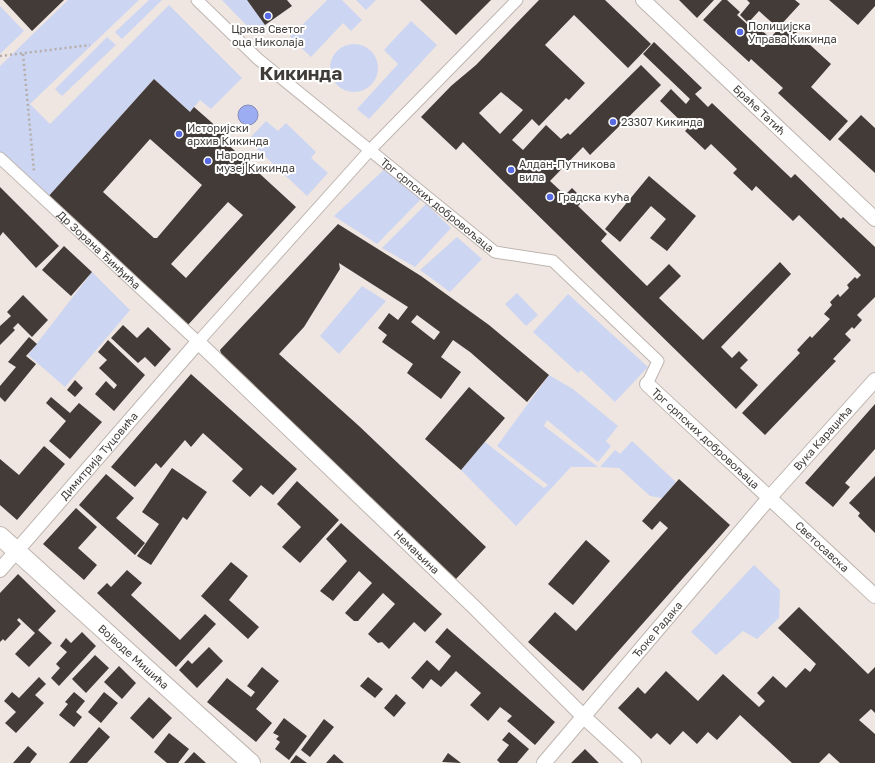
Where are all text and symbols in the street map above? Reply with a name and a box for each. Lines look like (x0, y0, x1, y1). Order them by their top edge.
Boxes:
marker: Црква Светог оца Николаја (263, 11, 273, 21)
place label: Полицијска Управа Кикинда (748, 19, 837, 45)
place label: Црква Светог оца Николаја (231, 22, 305, 48)
marker: Полицијска Управа Кикинда (735, 27, 745, 37)
district label: Кикинда (260, 61, 342, 84)
street label: Браће Татић (731, 82, 789, 137)
place label: 23307 Кикинда (621, 115, 703, 128)
marker: 23307 Кикинда (608, 117, 618, 127)
place label: Историјски архив Кикинда (187, 121, 269, 147)
marker: Историјски архив Кикинда (174, 129, 184, 139)
place label: Народни музеј Кикинда (216, 148, 295, 174)
street label: Трг српских добровољаца (378, 155, 497, 254)
marker: Народни музеј Кикинда (203, 156, 213, 166)
place label: Алдан-Путникова вила (519, 157, 615, 183)
marker: Алдан-Путникова вила (506, 165, 516, 175)
place label: Градска кућа (558, 190, 629, 203)
marker: Градска кућа (545, 192, 555, 202)
street label: Др Зорана Ђинђића (55, 208, 144, 291)
street label: Трг српских добровољаца (649, 385, 762, 491)
street label: Вука Караџића (790, 403, 854, 473)
street label: Димитрија Туцовића (57, 409, 140, 502)
street label: Светосавска (793, 518, 852, 575)
street label: Немањина (391, 527, 442, 576)
street label: Ђоке Радака (629, 598, 684, 660)
street label: Војводе Мишића (96, 621, 172, 691)

